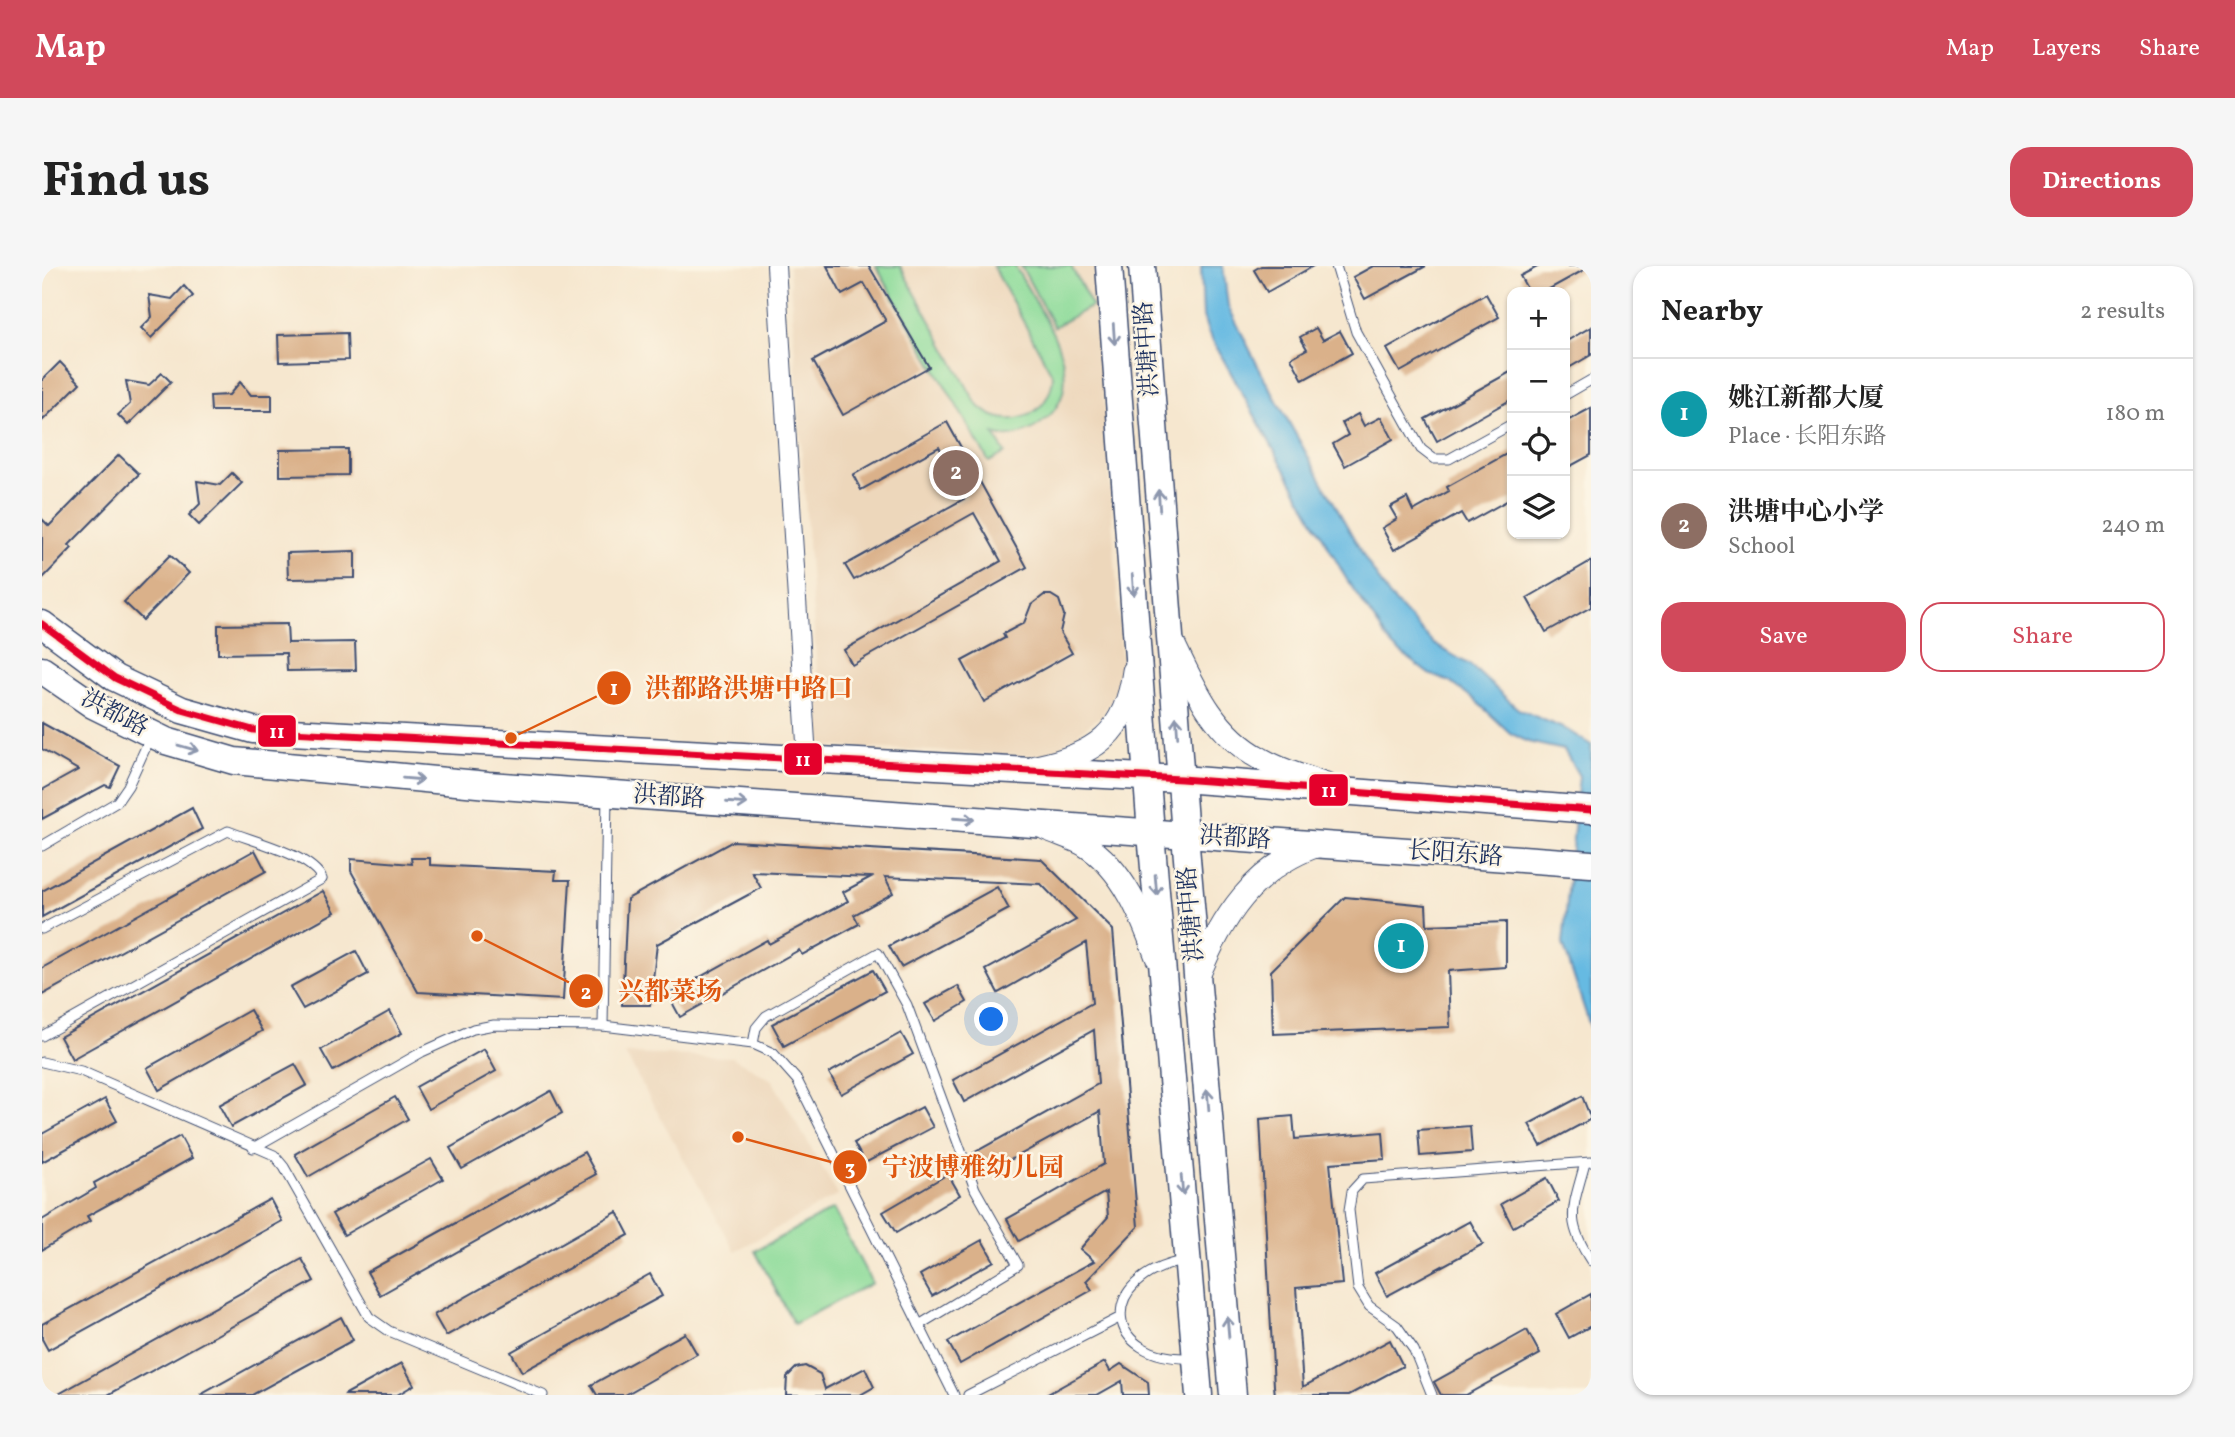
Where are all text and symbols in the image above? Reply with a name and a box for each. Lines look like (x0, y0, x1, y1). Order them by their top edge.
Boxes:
text: Map (35, 26, 106, 72)
text: Map (1946, 32, 1994, 66)
text: Layers (2032, 32, 2101, 66)
text: Share (2139, 32, 2200, 66)
button: Directions (2010, 147, 2193, 217)
text: Find us (42, 148, 210, 217)
map controls (1507, 287, 1570, 539)
button: + (1507, 287, 1570, 350)
text: Nearby (1661, 291, 1763, 333)
text: 2 results (2080, 296, 2165, 328)
street label: 洪塘中路 (1128, 300, 1168, 398)
one-way arrow (1108, 322, 1121, 345)
button: − (1507, 350, 1570, 413)
text: 姚江新都大厦 (1728, 381, 1884, 417)
text: 1 (1679, 398, 1689, 430)
text: 180 m (2106, 398, 2165, 430)
button: locate (1507, 413, 1570, 476)
text: Place · 长阳东路 (1728, 421, 1887, 453)
pin: 2 (933, 447, 979, 499)
button: layers (1507, 476, 1570, 539)
one-way arrow (1153, 489, 1166, 512)
text: 洪塘中心小学 (1728, 495, 1884, 531)
text: 2 (1678, 510, 1690, 542)
text: 240 m (2101, 510, 2165, 542)
text: School (1728, 531, 1795, 563)
one-way arrow (1127, 574, 1140, 596)
button: Save (1661, 602, 1906, 672)
button: Share (1920, 602, 2165, 672)
callout: 洪都路洪塘中路口 (596, 664, 867, 711)
text: 洪都路洪塘中路口 (645, 672, 853, 708)
text: 1 (610, 675, 618, 704)
street label: 洪都路 (74, 682, 154, 746)
line badge: 11 (257, 714, 297, 748)
one-way arrow (1170, 716, 1183, 739)
text: 11 (269, 720, 285, 746)
one-way arrow (177, 742, 199, 755)
line badge: 11 (783, 742, 823, 776)
text: 11 (795, 748, 811, 774)
one-way arrow (401, 773, 424, 786)
line badge: 11 (1308, 773, 1349, 807)
street label: 洪都路 (632, 779, 706, 817)
text: 11 (1321, 779, 1337, 805)
one-way arrow (726, 797, 748, 810)
one-way arrow (953, 813, 975, 826)
street label: 洪都路 (1198, 820, 1272, 858)
street label: 长阳东路 (1406, 835, 1504, 875)
street label: 洪塘中路 (1171, 865, 1213, 963)
one-way arrow (1150, 874, 1163, 896)
pin: 1 (1378, 920, 1424, 972)
callout: 兴都菜场 (569, 968, 736, 1015)
text: 兴都菜场 (618, 975, 722, 1011)
text: 2 (581, 979, 591, 1008)
your location (974, 1002, 1008, 1036)
one-way arrow (1201, 1090, 1214, 1112)
callout: 宁波博雅幼儿园 (833, 1144, 1078, 1191)
text: 宁波博雅幼儿园 (882, 1151, 1064, 1187)
text: 3 (845, 1155, 855, 1184)
one-way arrow (1176, 1174, 1189, 1196)
one-way arrow (1221, 1316, 1234, 1339)

